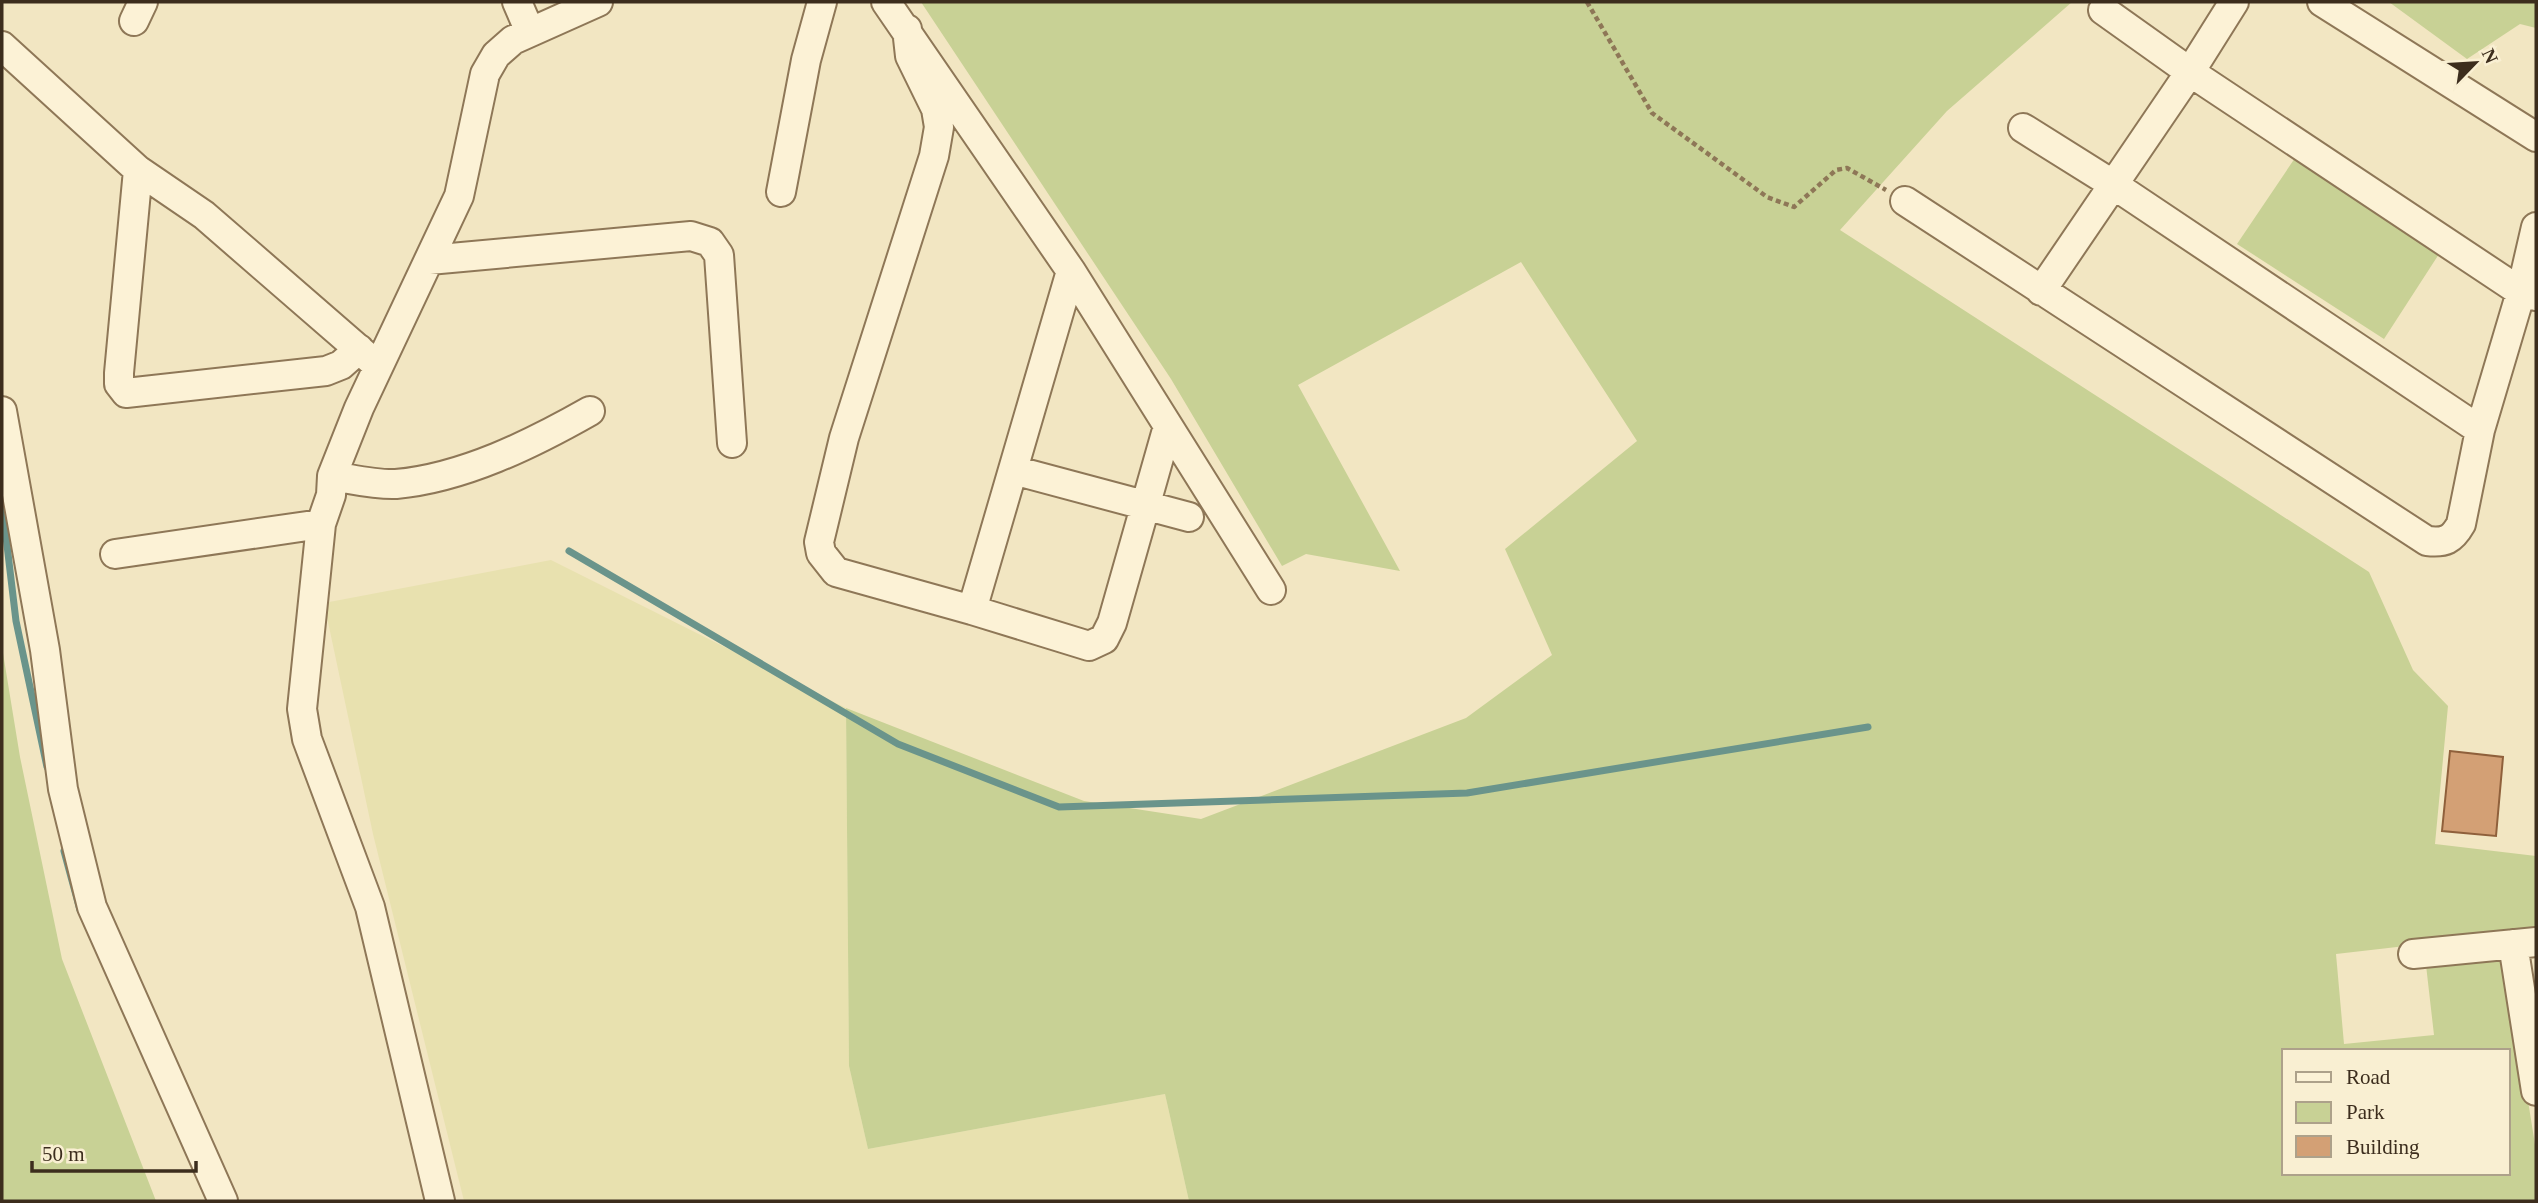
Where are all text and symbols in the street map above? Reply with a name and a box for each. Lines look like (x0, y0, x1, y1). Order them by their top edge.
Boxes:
north arrow (2440, 28, 2510, 98)
text: N (2478, 45, 2502, 67)
legend (2282, 1049, 2510, 1175)
text: Road (2346, 1065, 2391, 1089)
text: Park (2346, 1100, 2385, 1124)
scale bar (32, 1130, 196, 1174)
text: Building (2346, 1135, 2420, 1159)
text: 50 m (42, 1142, 85, 1166)

